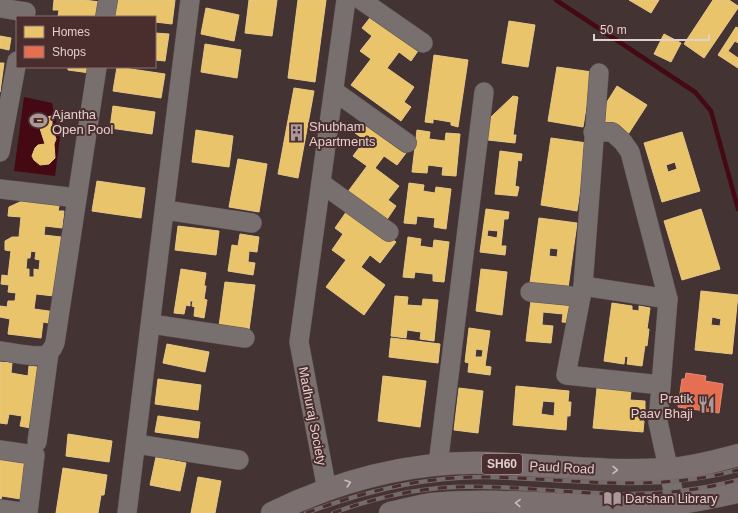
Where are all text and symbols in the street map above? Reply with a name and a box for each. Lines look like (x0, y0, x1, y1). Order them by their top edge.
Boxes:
legend (16, 16, 156, 68)
scale bar (594, 16, 709, 42)
text: 50 m (600, 23, 627, 37)
text: Homes (52, 25, 90, 39)
text: Shops (52, 45, 86, 59)
place label: Ajantha Open Pool (52, 107, 114, 137)
sports icon: Ajantha Open Pool (29, 111, 49, 131)
place label: Shubham Apartments (309, 119, 376, 149)
building icon: Shubham Apartments (286, 123, 306, 143)
street label: Madhuraj Society (296, 365, 330, 467)
place label: Pratik Paav Bhaji (631, 391, 693, 421)
restaurant icon: Pratik Paav Bhaji (696, 395, 716, 415)
road number: SH60 (482, 454, 522, 474)
street label: Paud Road (529, 458, 595, 477)
one-way arrow (612, 465, 618, 474)
one-way arrow (344, 479, 351, 488)
library icon: Darshan Library (602, 488, 622, 508)
place label: Darshan Library (625, 491, 718, 506)
one-way arrow (515, 498, 521, 507)

